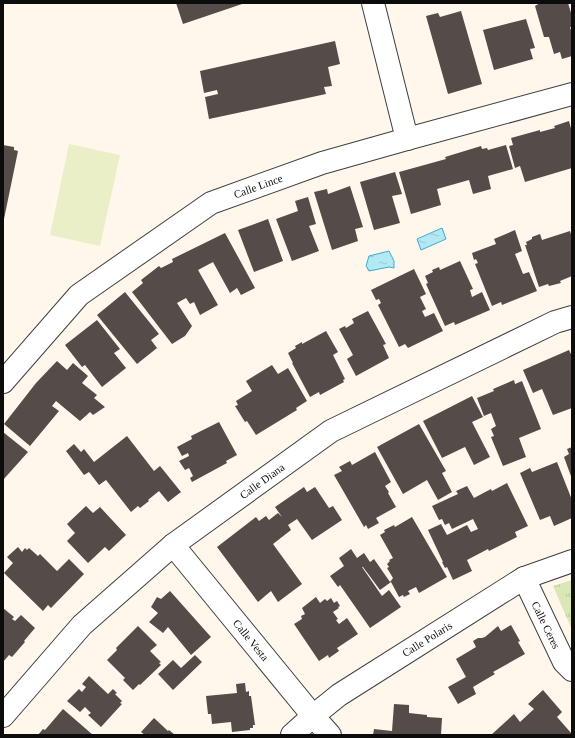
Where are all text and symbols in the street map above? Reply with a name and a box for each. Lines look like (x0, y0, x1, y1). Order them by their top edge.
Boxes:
street label: Calle Lince (232, 172, 284, 200)
street label: Calle Diana (237, 461, 287, 501)
street label: Calle Ceres (529, 599, 563, 651)
street label: Calle Vesta (231, 617, 271, 663)
street label: Calle Polaris (400, 619, 454, 659)

